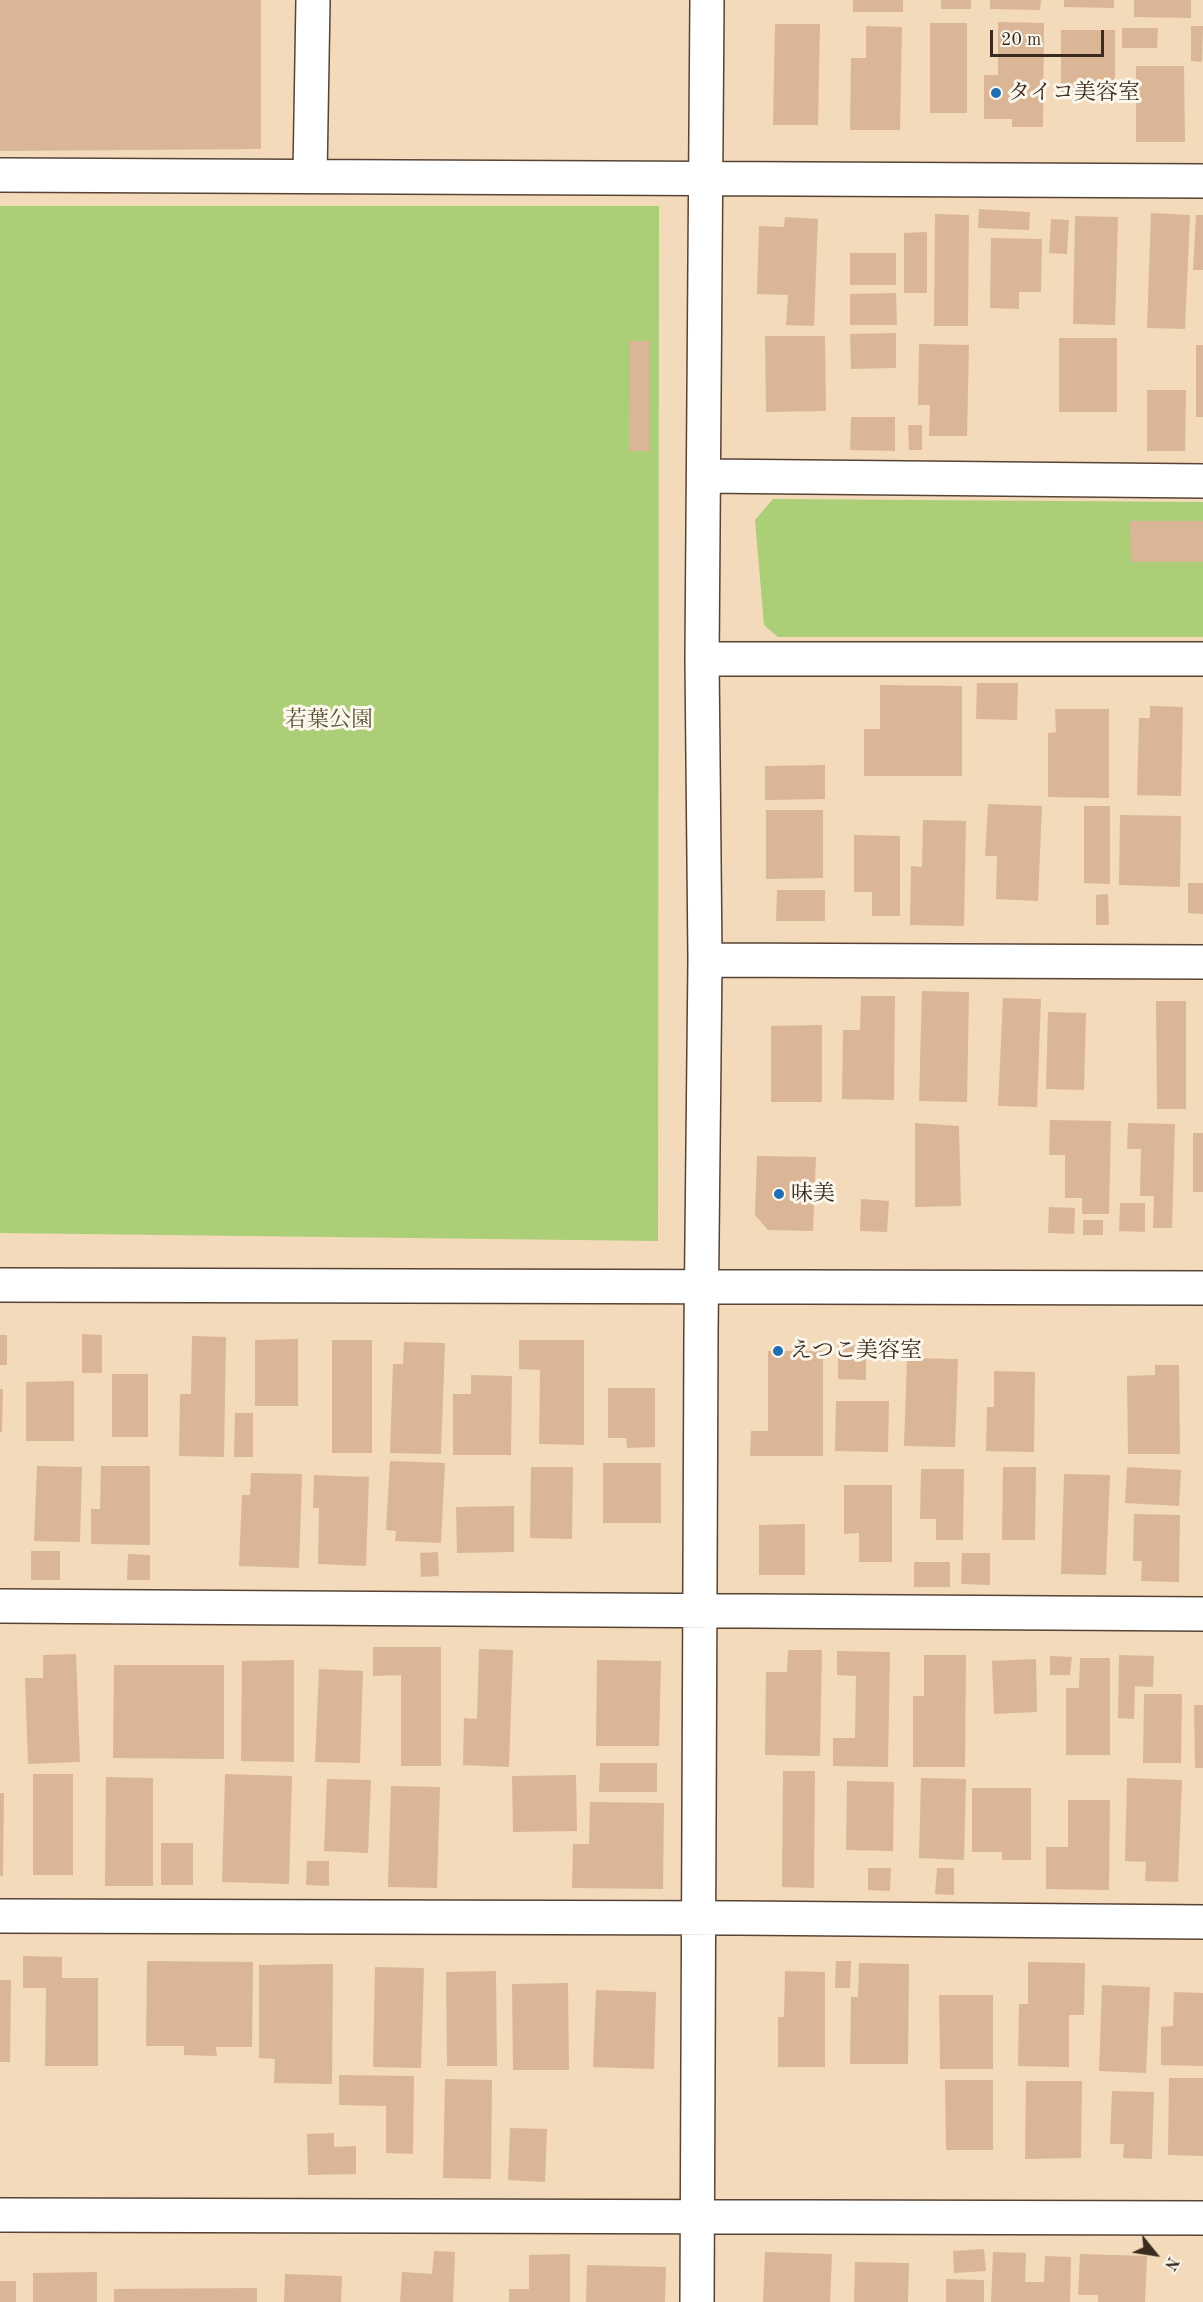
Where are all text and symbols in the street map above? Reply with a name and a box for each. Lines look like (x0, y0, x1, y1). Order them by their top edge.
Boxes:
scale bar (993, 18, 1107, 56)
text: 20 m (1001, 31, 1041, 49)
place label: タイコ美容室 (1008, 80, 1140, 106)
marker: タイコ美容室 (989, 86, 1003, 100)
park label: 若葉公園 (285, 707, 373, 733)
place label: 味美 (791, 1181, 835, 1207)
marker: 味美 (772, 1187, 786, 1201)
place label: えつこ美容室 (790, 1338, 922, 1364)
marker: えつこ美容室 (771, 1344, 785, 1358)
north arrow (1125, 2224, 1185, 2284)
text: N (1161, 2254, 1181, 2272)

